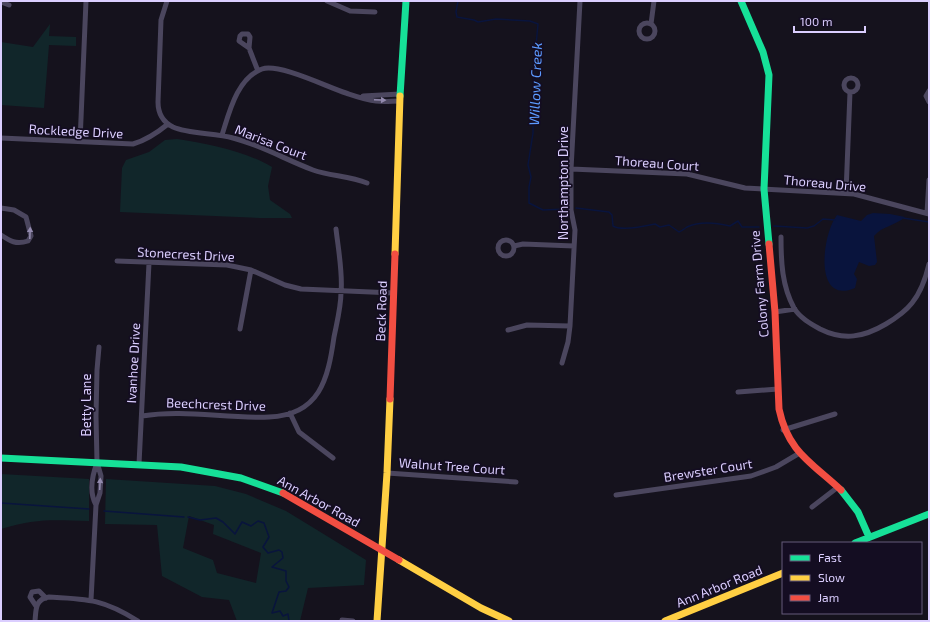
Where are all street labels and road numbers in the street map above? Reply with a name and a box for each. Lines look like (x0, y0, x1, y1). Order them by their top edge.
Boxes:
street label: Rockledge Drive (28, 121, 124, 141)
street label: Marisa Court (233, 121, 309, 163)
street label: Northampton Drive (555, 126, 571, 240)
street label: Thoreau Court (614, 152, 700, 174)
street label: Thoreau Drive (783, 171, 867, 195)
street label: Colony Farm Drive (746, 230, 772, 338)
street label: Stonecrest Drive (137, 243, 235, 265)
street label: Beck Road (372, 280, 390, 342)
street label: Ivanhoe Drive (123, 322, 143, 404)
street label: Betty Lane (78, 374, 94, 436)
street label: Beechcrest Drive (166, 394, 266, 414)
street label: Walnut Tree Court (398, 454, 506, 478)
street label: Brewster Court (663, 455, 754, 485)
street label: Ann Arbor Road (275, 472, 363, 530)
street label: Ann Arbor Road (674, 561, 764, 611)

